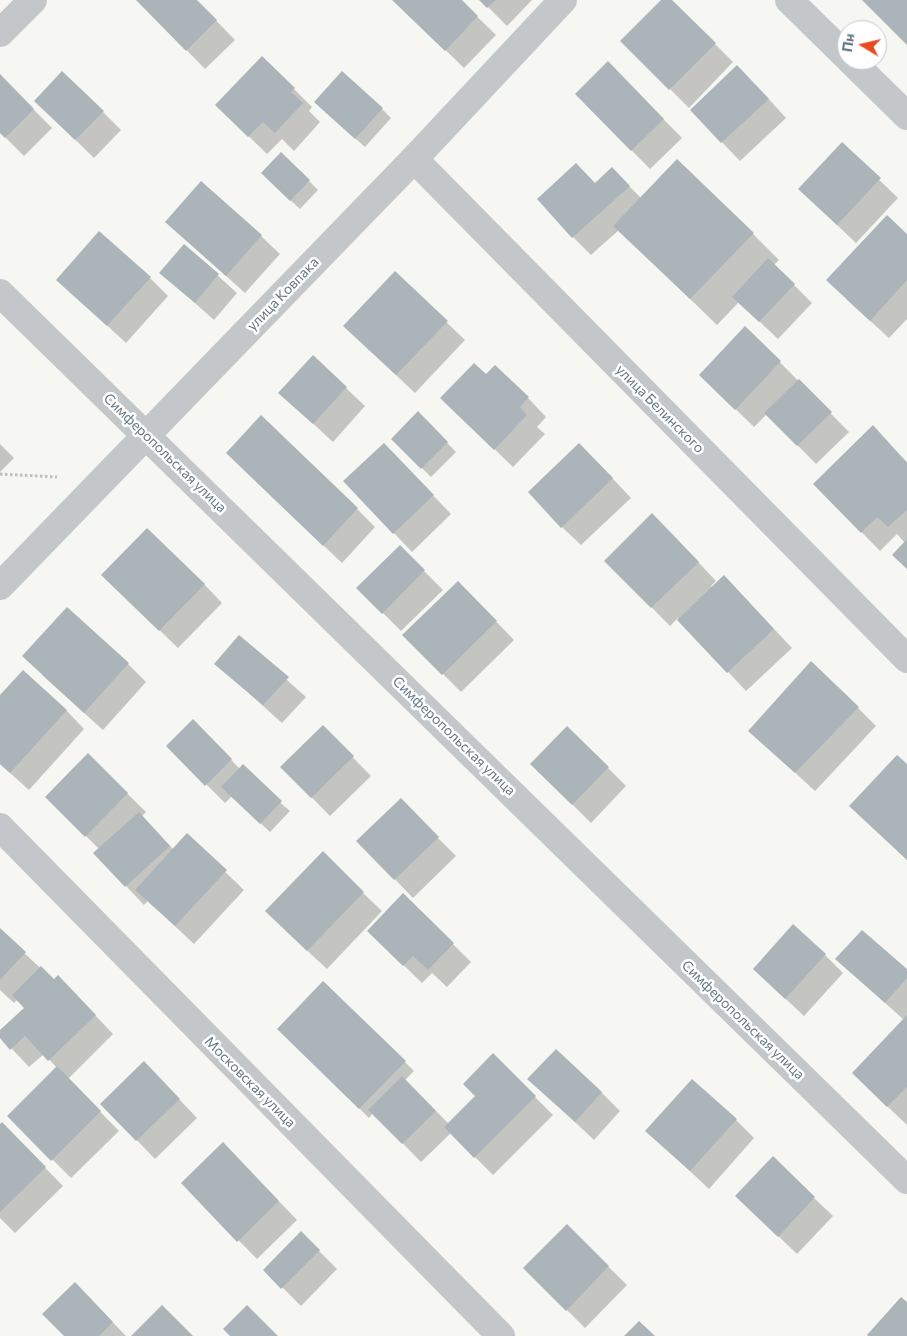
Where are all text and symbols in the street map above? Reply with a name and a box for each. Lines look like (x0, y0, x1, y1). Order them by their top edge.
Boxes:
north arrow (837, 20, 887, 70)
text: Пн (838, 32, 858, 53)
street label: улица Ковпака (244, 254, 322, 334)
street label: улица Белинского (612, 361, 708, 457)
street label: Симферопольская улица (100, 390, 230, 516)
street label: Симферопольская улица (389, 673, 519, 799)
street label: Симферопольская улица (678, 957, 808, 1083)
street label: Московская улица (201, 1033, 299, 1131)

